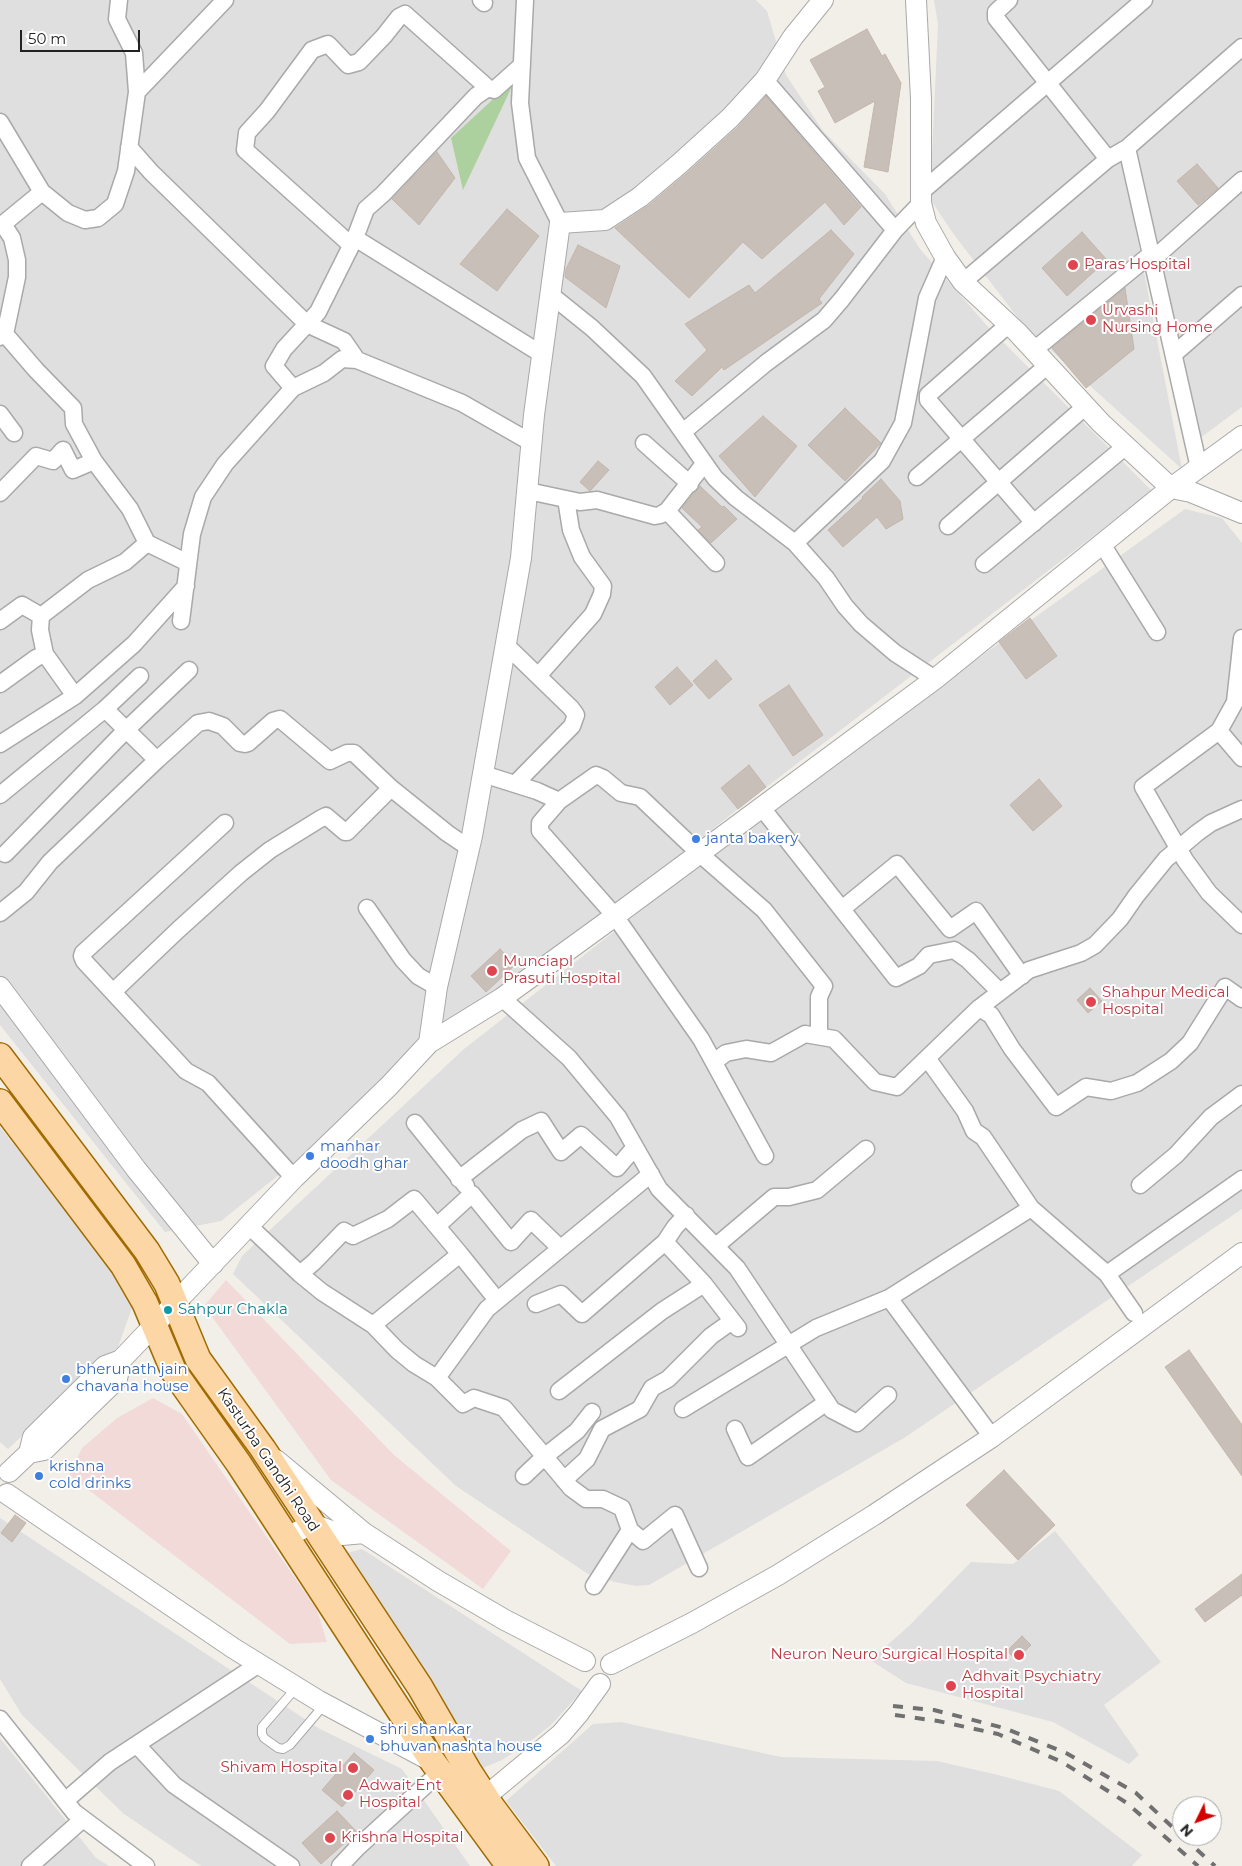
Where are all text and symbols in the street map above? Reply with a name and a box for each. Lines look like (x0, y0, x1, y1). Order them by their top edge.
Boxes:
scale bar (22, 20, 142, 52)
text: 50 m (28, 29, 66, 48)
place label: Paras Hospital (1084, 256, 1191, 274)
marker: Paras Hospital (1066, 258, 1080, 272)
place label: Urvashi Nursing Home (1102, 302, 1213, 337)
marker: Urvashi Nursing Home (1084, 313, 1098, 327)
place label: janta bakery (706, 830, 798, 848)
marker: janta bakery (690, 833, 702, 845)
place label: Munciapl Prasuti Hospital (503, 953, 621, 988)
marker: Munciapl Prasuti Hospital (485, 964, 499, 978)
place label: Shahpur Medical Hospital (1102, 984, 1229, 1019)
marker: Shahpur Medical Hospital (1084, 995, 1098, 1009)
place label: manhar doodh ghar (320, 1138, 408, 1173)
marker: manhar doodh ghar (304, 1150, 316, 1162)
place label: Sahpur Chakla (178, 1301, 288, 1319)
marker: Sahpur Chakla (162, 1304, 174, 1316)
place label: bherunath jain chavana house (76, 1361, 189, 1396)
marker: bherunath jain chavana house (60, 1373, 72, 1385)
street label: Kasturba Gandhi Road (213, 1385, 323, 1535)
place label: krishna cold drinks (49, 1458, 131, 1493)
marker: krishna cold drinks (33, 1470, 45, 1482)
place label: Neuron Neuro Surgical Hospital (771, 1646, 1008, 1664)
marker: Neuron Neuro Surgical Hospital (1012, 1648, 1026, 1662)
place label: Adhvait Psychiatry Hospital (962, 1668, 1101, 1703)
marker: Adhvait Psychiatry Hospital (944, 1679, 958, 1693)
place label: shri shankar bhuvan nashta house (380, 1721, 542, 1756)
marker: shri shankar bhuvan nashta house (364, 1733, 376, 1745)
place label: Shivam Hospital (220, 1759, 342, 1777)
marker: Shivam Hospital (346, 1761, 360, 1775)
place label: Adwait Ent Hospital (359, 1777, 442, 1812)
marker: Adwait Ent Hospital (341, 1788, 355, 1802)
north arrow (1172, 1796, 1222, 1846)
text: N (1176, 1820, 1197, 1841)
place label: Krishna Hospital (341, 1829, 463, 1847)
marker: Krishna Hospital (323, 1831, 337, 1845)

